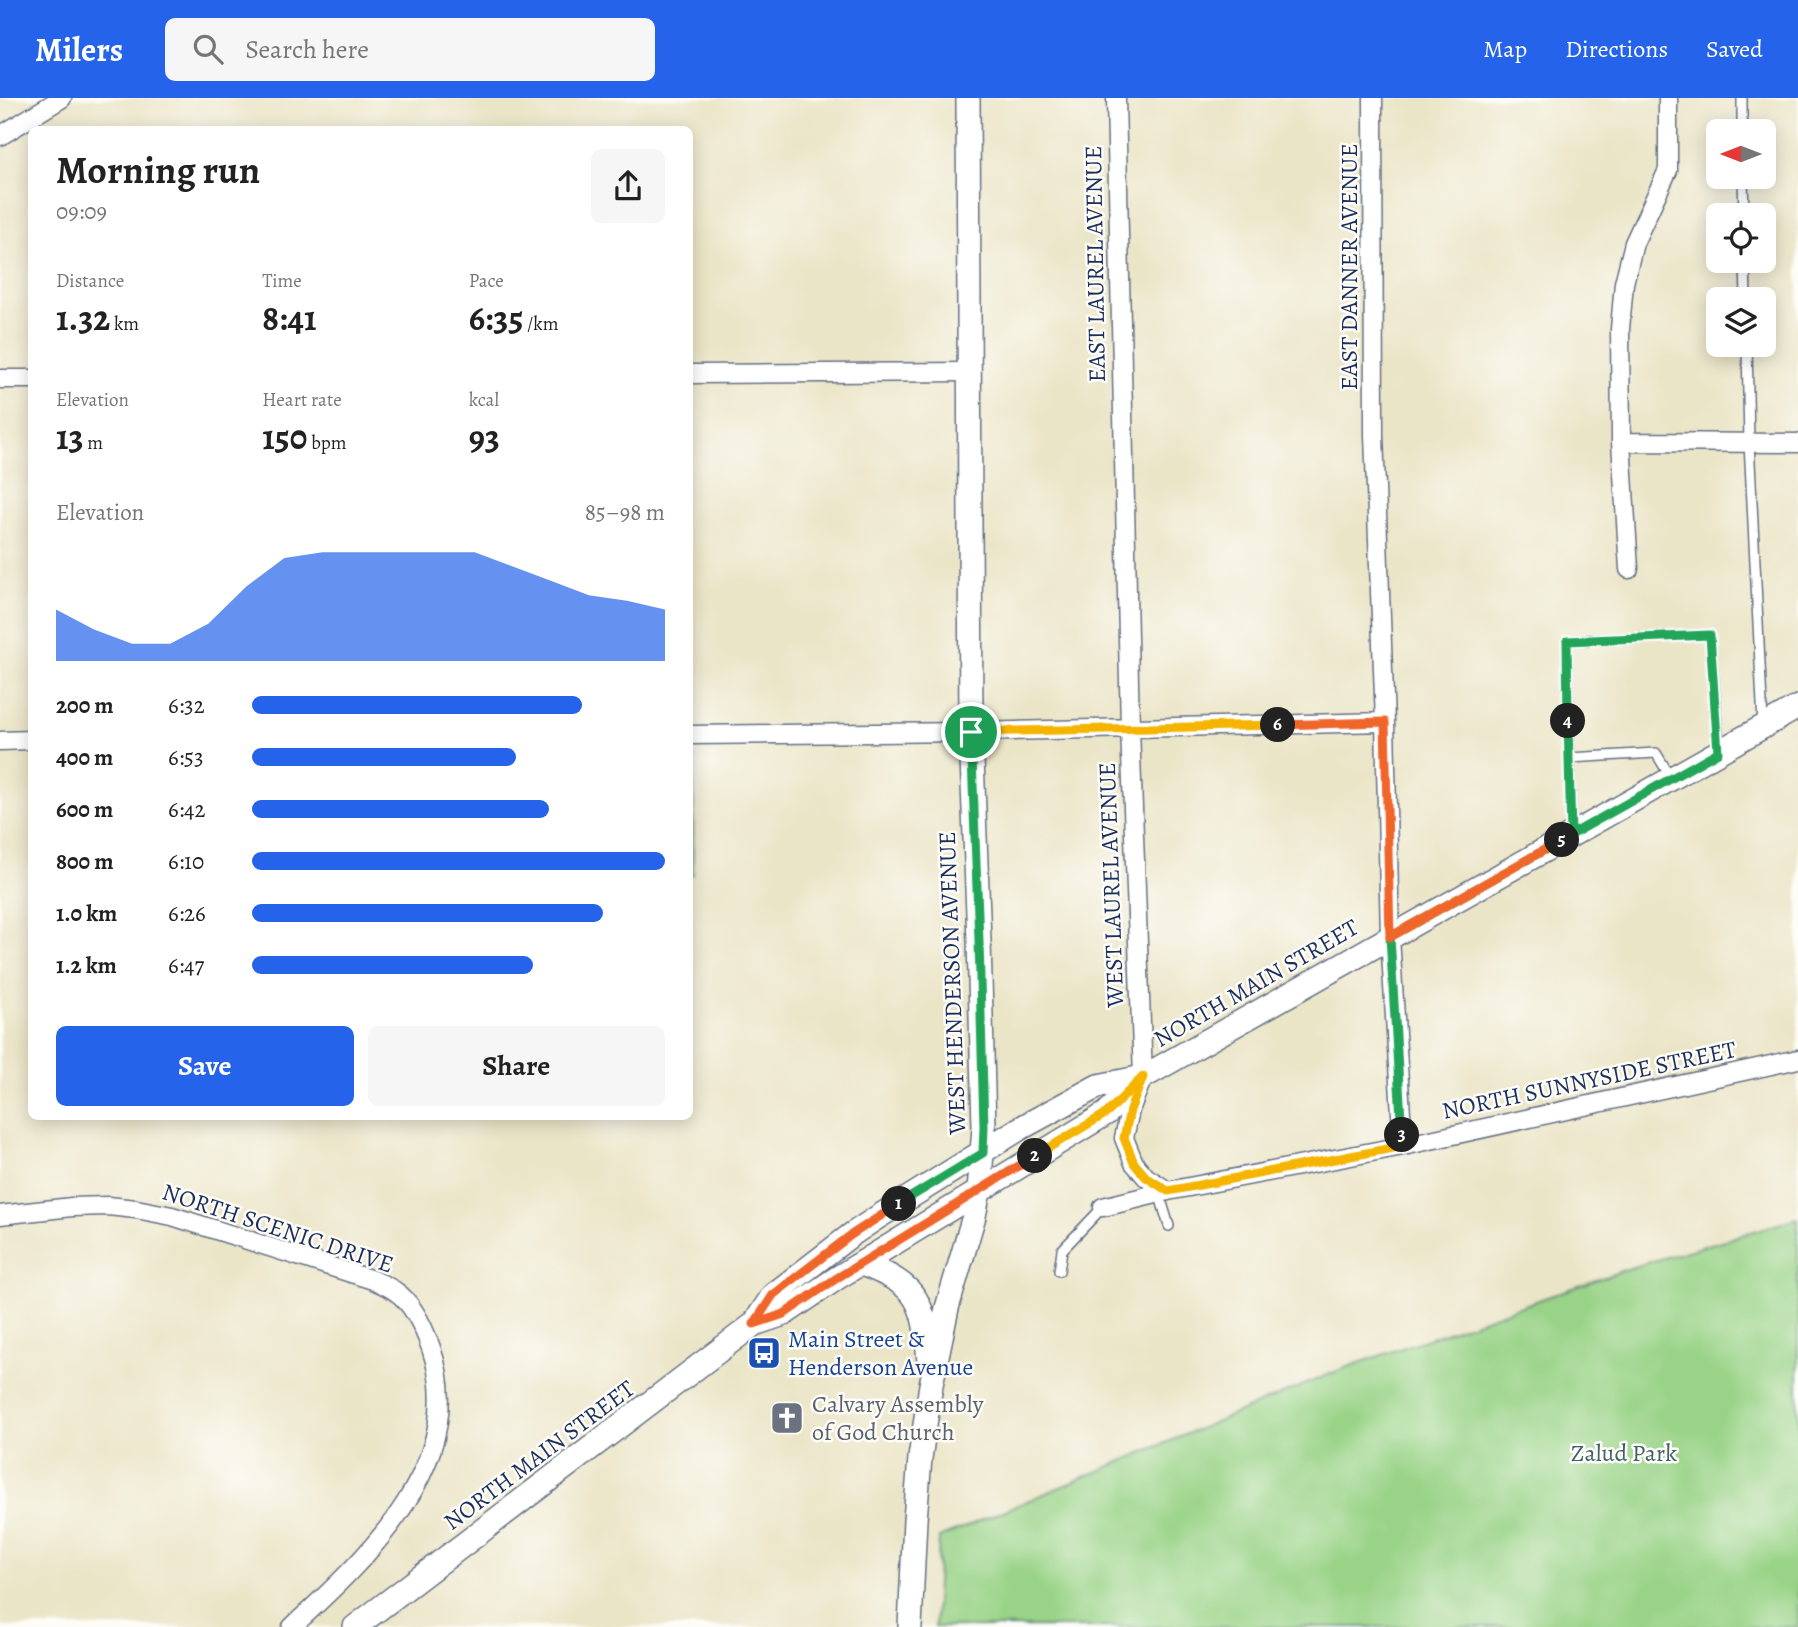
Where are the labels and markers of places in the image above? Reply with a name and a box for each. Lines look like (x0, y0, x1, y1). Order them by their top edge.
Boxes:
pin (941, 702, 1001, 762)
pin: 4 (1550, 704, 1586, 738)
pin: 6 (1260, 708, 1296, 742)
pin: 5 (1544, 822, 1580, 858)
pin: 3 (1384, 1118, 1420, 1152)
pin: 2 (1018, 1138, 1052, 1174)
pin: 1 (881, 1186, 916, 1222)
place label: Main Street & Henderson Avenue (788, 1323, 973, 1383)
bus stop icon: Main Street & Henderson Avenue (745, 1334, 783, 1372)
place label: Calvary Assembly of God Church (812, 1388, 984, 1448)
church icon: Calvary Assembly of God Church (768, 1399, 806, 1437)

